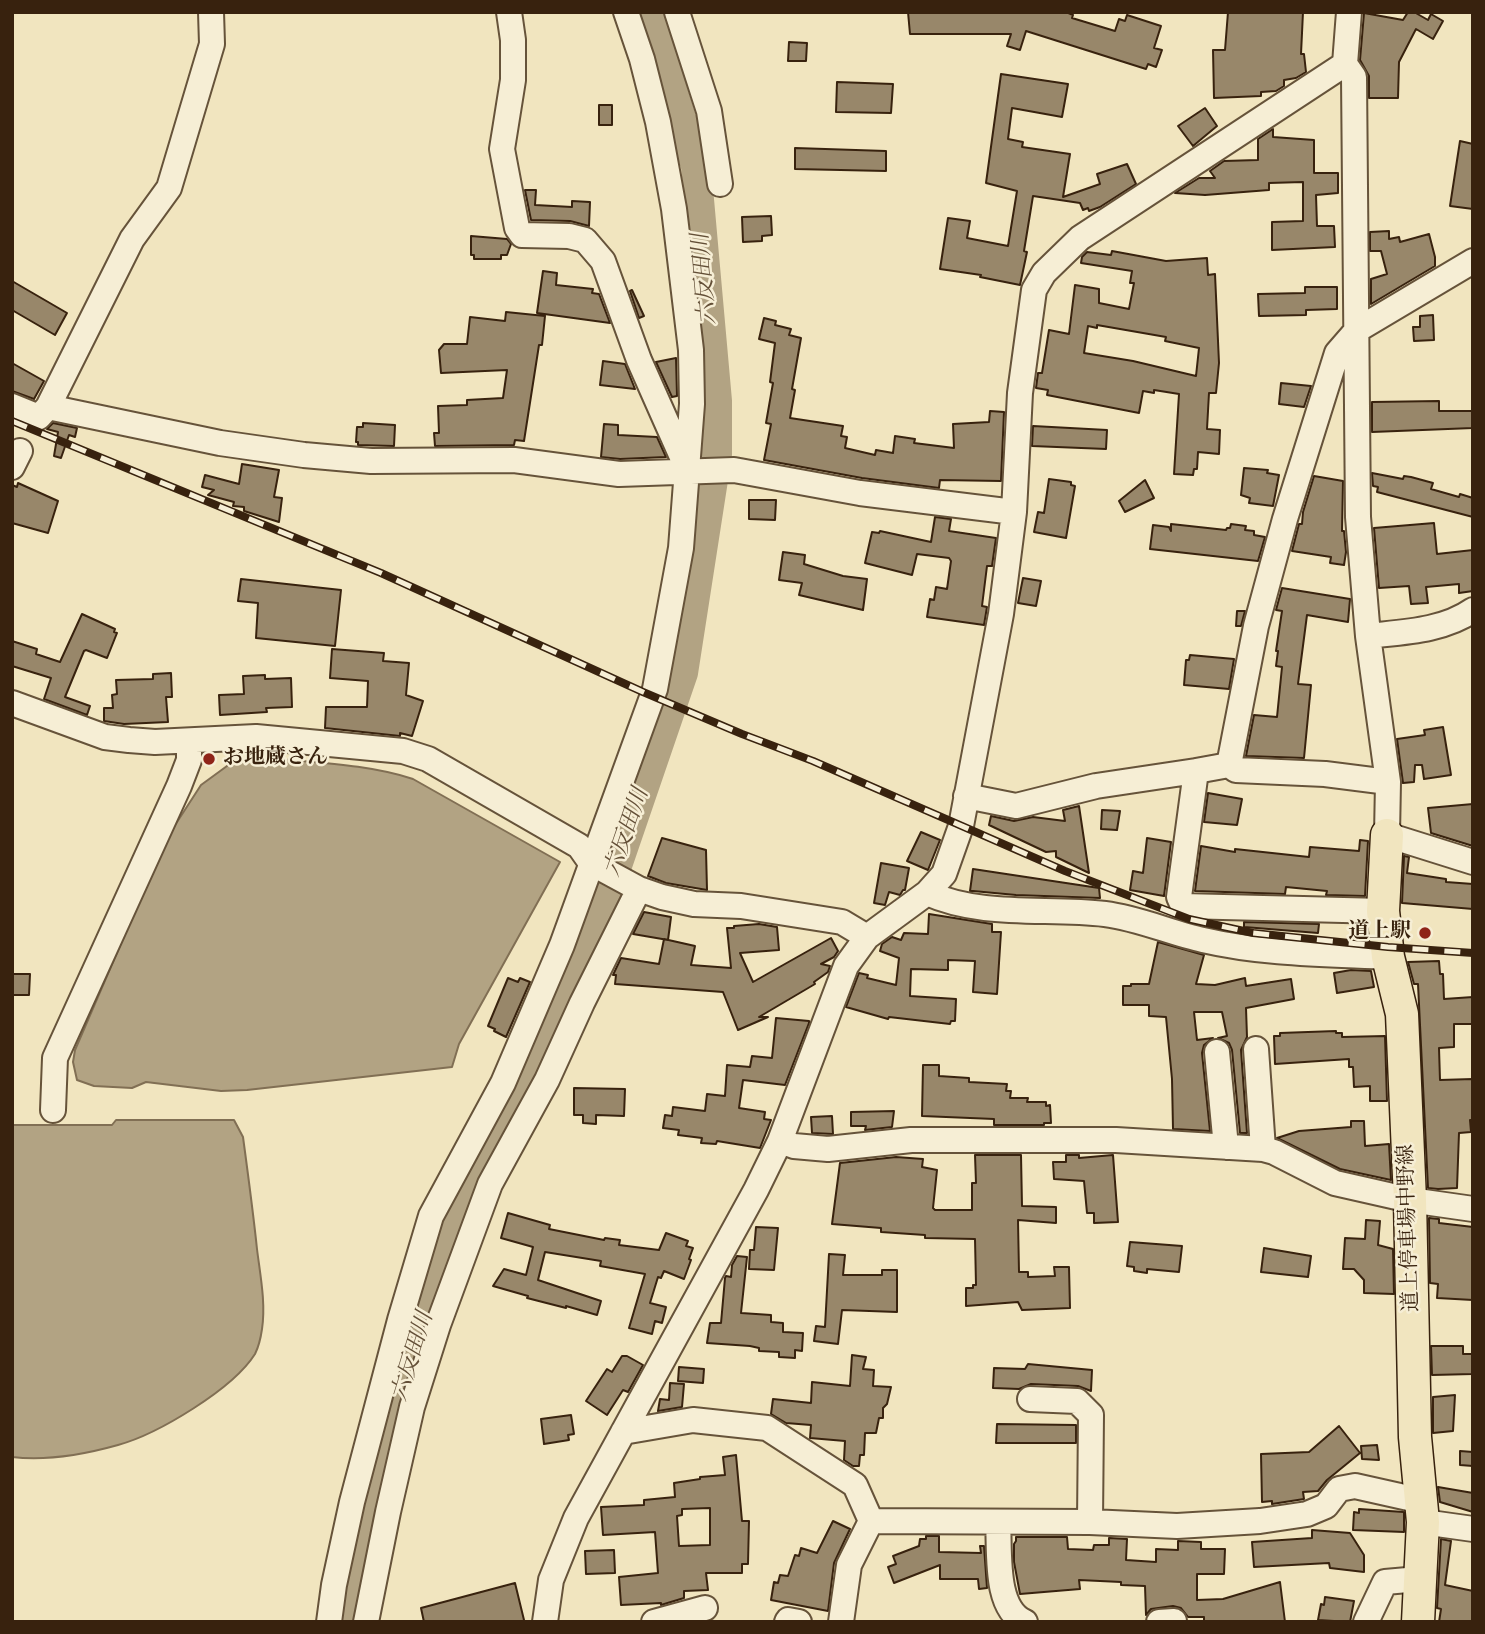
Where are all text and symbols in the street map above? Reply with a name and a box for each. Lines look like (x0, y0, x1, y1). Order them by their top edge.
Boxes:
water label: 六反田川 (688, 232, 724, 326)
place label: お地蔵さん (223, 746, 328, 772)
marker: お地蔵さん (201, 751, 217, 767)
water label: 六反田川 (600, 785, 656, 881)
place label: 道上駅 (1348, 920, 1411, 946)
marker: 道上駅 (1417, 925, 1433, 941)
street label: 道上停車場中野線 (1394, 1144, 1426, 1312)
water label: 六反田川 (387, 1309, 441, 1405)

